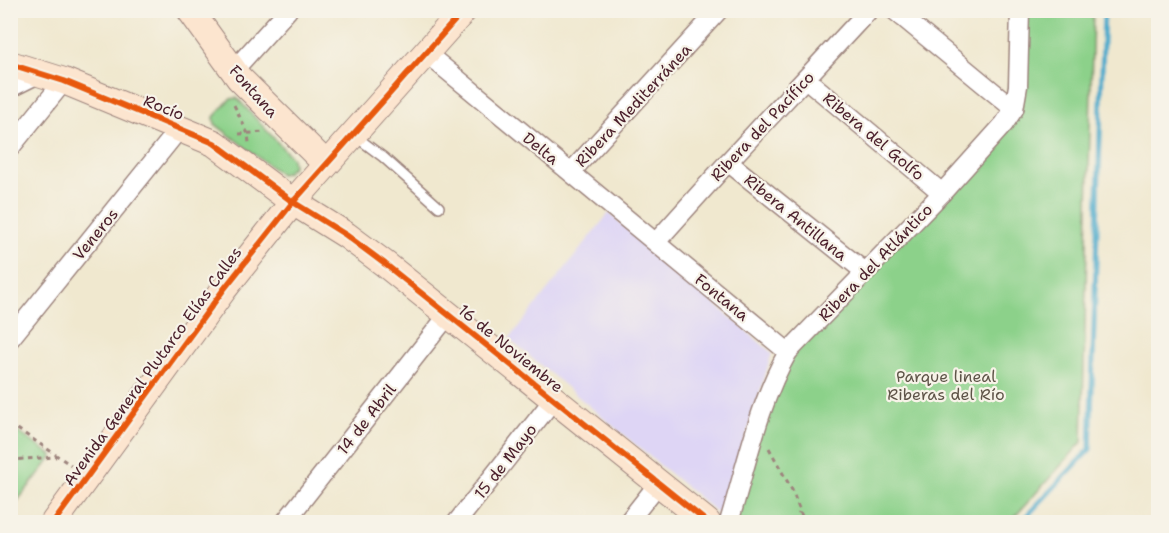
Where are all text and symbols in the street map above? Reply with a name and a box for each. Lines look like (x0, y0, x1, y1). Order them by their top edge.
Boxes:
street label: Ribera Mediterránea (571, 39, 696, 172)
street label: Fontana (224, 61, 283, 122)
street label: Ribera del Pacífico (706, 67, 819, 186)
street label: Ribera del Golfo (819, 88, 929, 185)
street label: Rocío (140, 90, 187, 125)
street label: Delta (518, 127, 563, 169)
street label: Ribera Antillana (740, 169, 852, 265)
street label: Ribera del Atlántico (814, 199, 937, 326)
street label: Veneros (68, 204, 123, 265)
street label: Avenida General Plutarco Elías Calles (58, 242, 246, 490)
street label: Fontana (690, 269, 753, 326)
street label: 16 de Noviembre (454, 300, 568, 397)
park label: Parque lineal Riberas del Río (887, 366, 1005, 405)
street label: 14 de Abril (332, 379, 401, 459)
street label: 15 de Mayo (469, 419, 541, 503)

